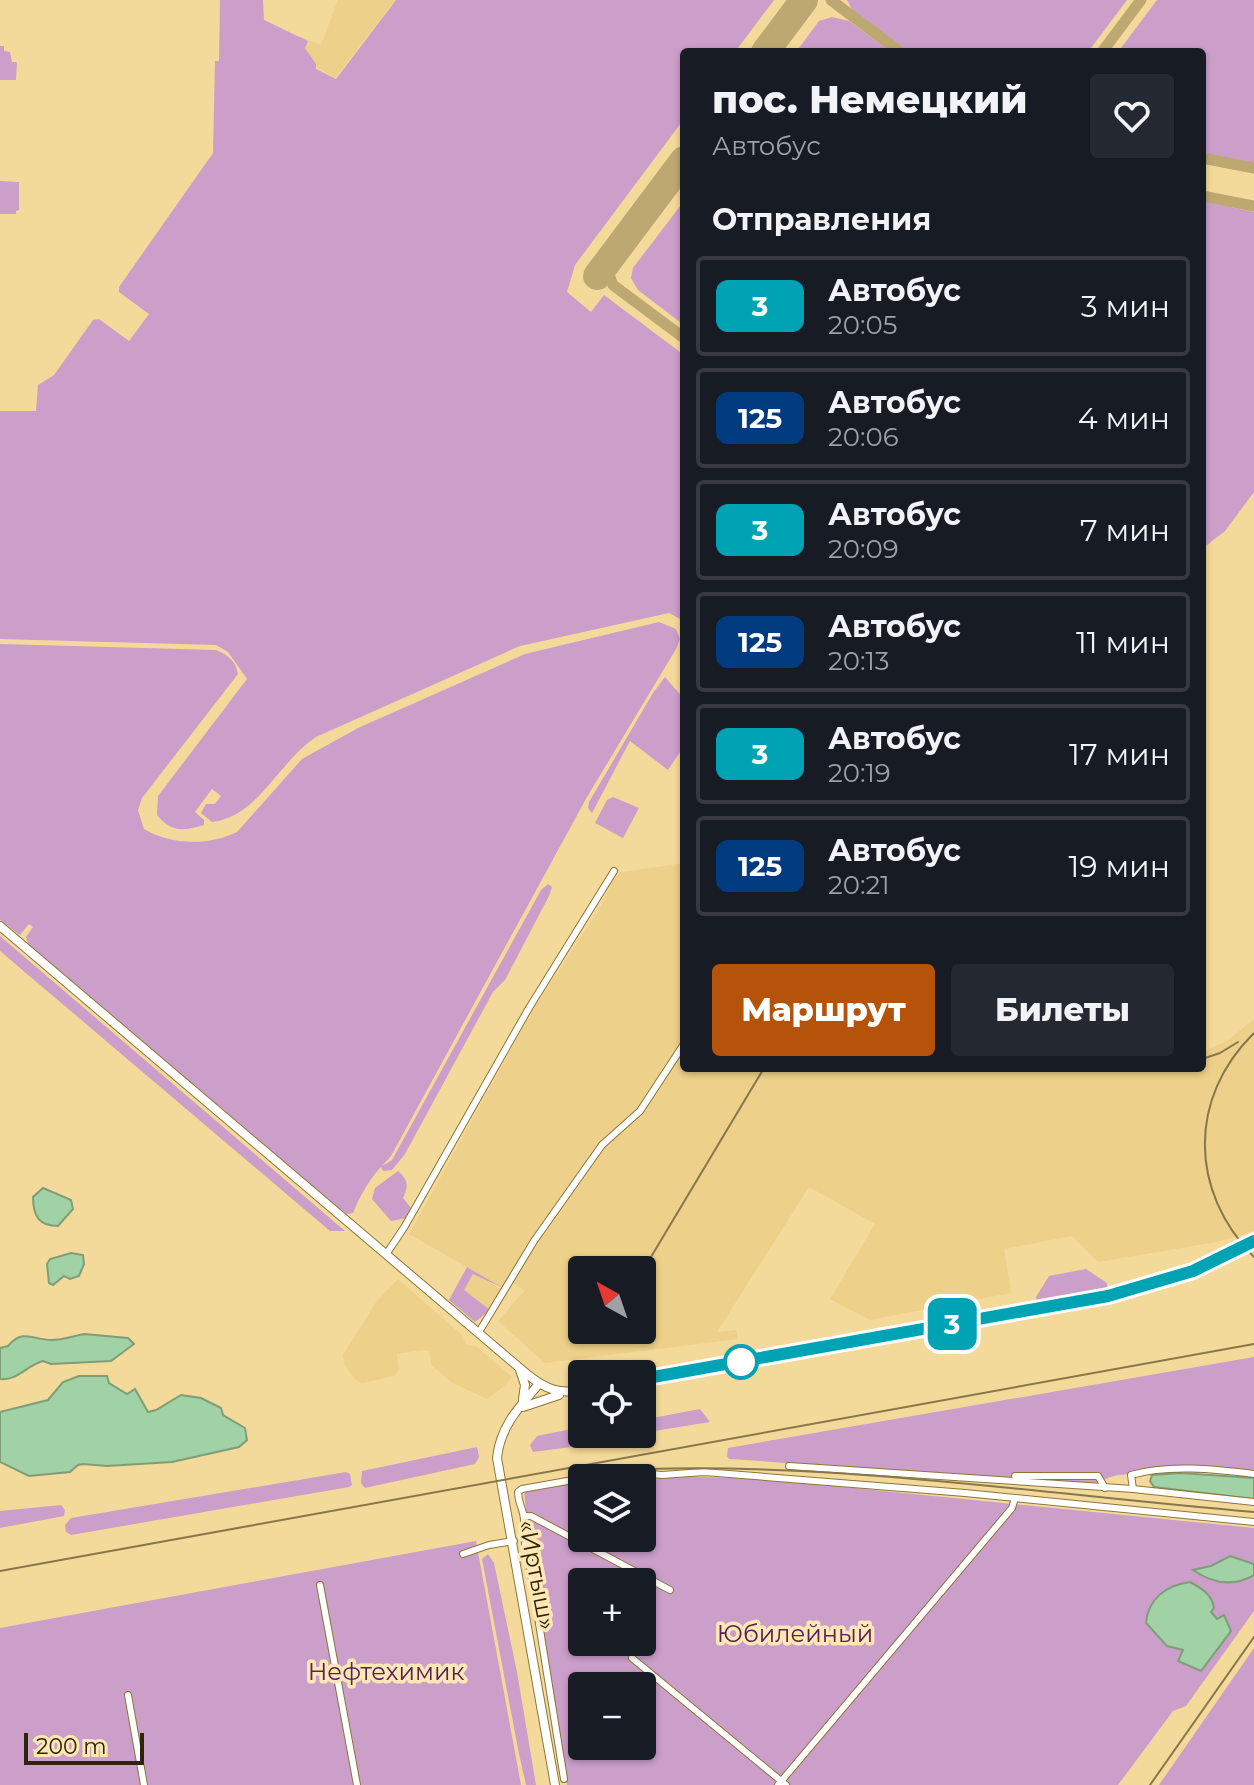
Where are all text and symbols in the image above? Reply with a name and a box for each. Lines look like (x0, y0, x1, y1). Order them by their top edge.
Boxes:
button: heart (1090, 74, 1174, 158)
text: пос. Немецкий (712, 76, 1028, 123)
text: Автобус (712, 130, 821, 162)
text: Отправления (712, 201, 931, 238)
text: Автобус (828, 272, 961, 309)
text: 3 мин (1081, 288, 1170, 325)
text: 3 (752, 289, 768, 323)
text: 20:05 (828, 309, 897, 341)
text: Автобус (828, 384, 961, 421)
text: 4 мин (1078, 400, 1170, 437)
text: 125 (738, 401, 782, 435)
text: 20:06 (828, 421, 898, 453)
text: Автобус (828, 496, 961, 533)
text: 7 мин (1080, 512, 1170, 549)
text: 3 (752, 513, 768, 547)
text: 20:09 (828, 533, 898, 565)
text: Автобус (828, 608, 961, 645)
text: 11 мин (1076, 624, 1170, 661)
text: 125 (738, 625, 782, 659)
text: 20:13 (828, 645, 890, 677)
text: Автобус (828, 720, 961, 757)
text: 17 мин (1069, 736, 1170, 773)
text: 3 (752, 737, 768, 771)
text: 20:19 (828, 757, 891, 789)
text: Автобус (828, 832, 961, 869)
text: 19 мин (1068, 848, 1170, 885)
text: 125 (738, 849, 782, 883)
text: 20:21 (828, 869, 890, 901)
button: Маршрут (712, 964, 935, 1056)
button: Билеты (951, 964, 1174, 1056)
north arrow (568, 1256, 656, 1344)
map controls (568, 1256, 656, 1760)
line badge: 3 (926, 1298, 978, 1350)
text: 3 (944, 1307, 960, 1341)
unlabelled marker (724, 1345, 758, 1379)
button: locate (568, 1360, 656, 1448)
button: layers (568, 1464, 656, 1552)
street label: «Иртыш» (513, 1518, 562, 1632)
button: + (568, 1568, 656, 1656)
park label: Юбилейный (717, 1619, 873, 1648)
park label: Нефтехимик (308, 1657, 464, 1686)
button: − (568, 1672, 656, 1760)
scale bar (24, 1729, 144, 1765)
text: 200 m (36, 1733, 107, 1760)

